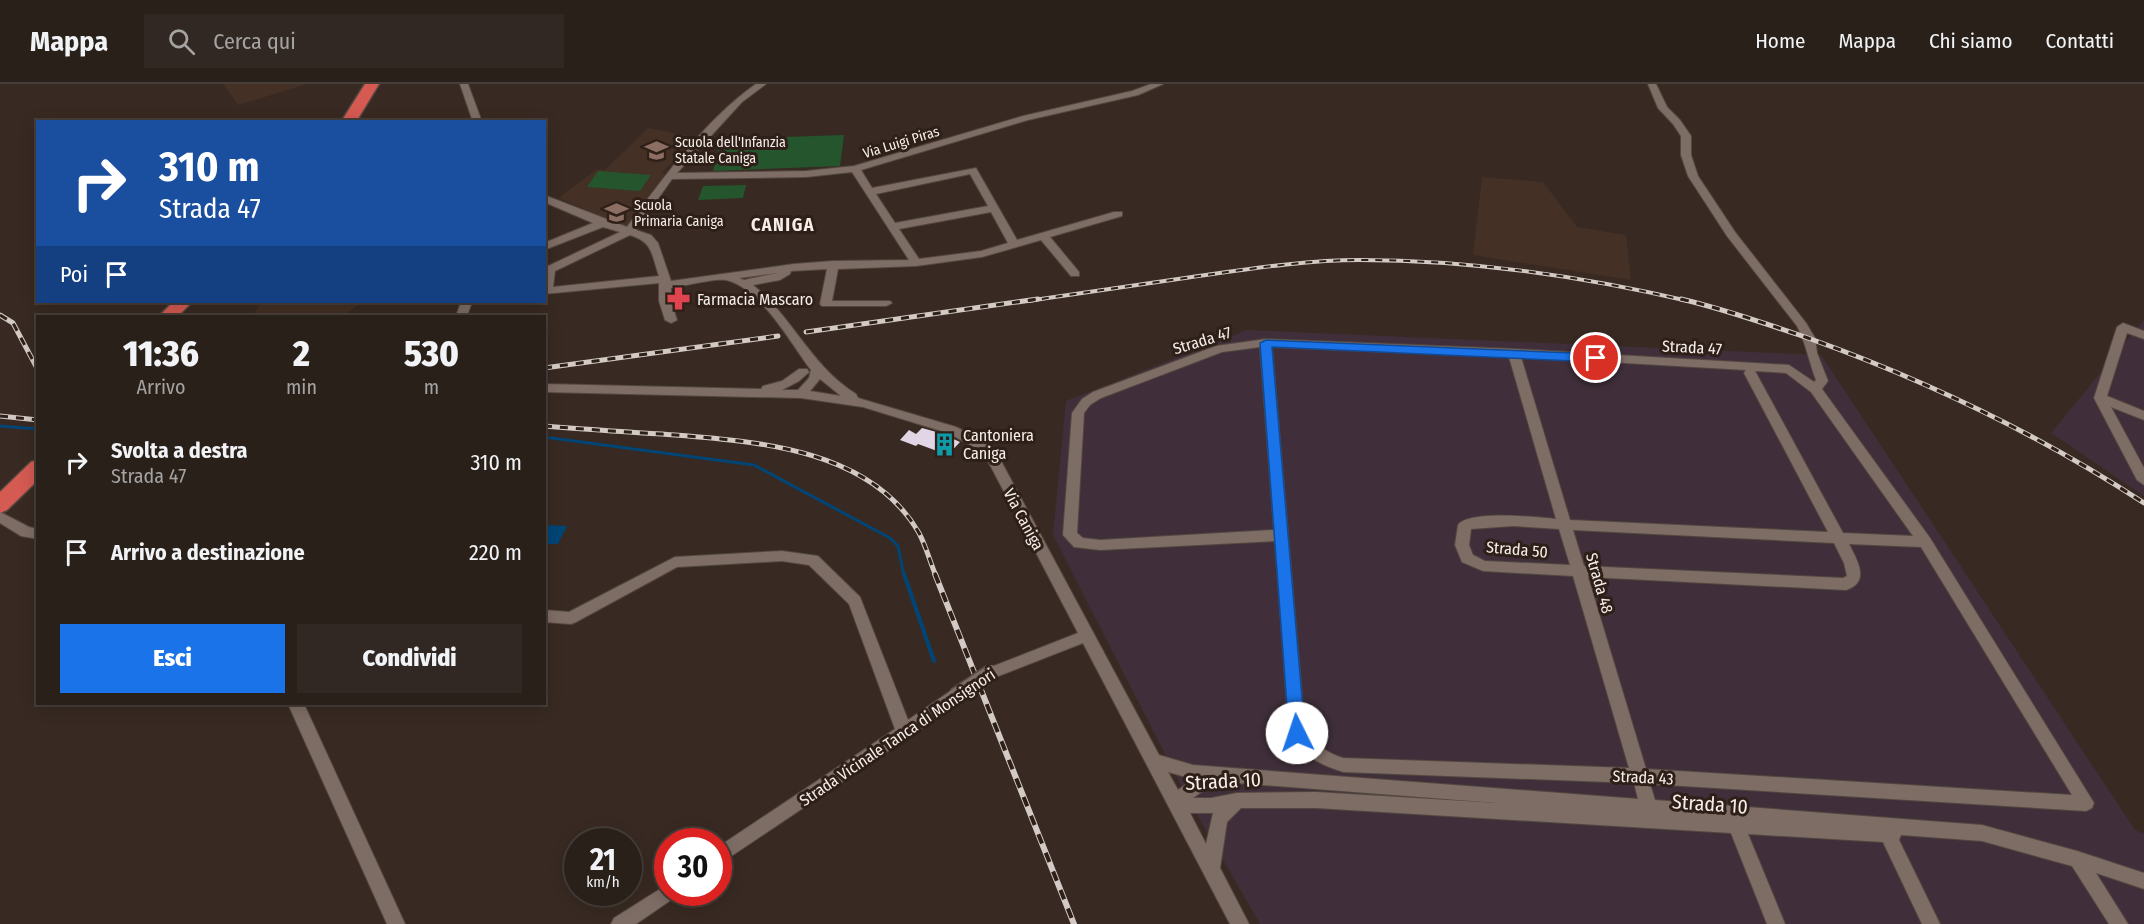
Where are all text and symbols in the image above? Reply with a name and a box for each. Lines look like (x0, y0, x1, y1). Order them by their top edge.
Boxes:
search box (144, 14, 564, 68)
text: Mappa (30, 25, 108, 58)
icon: search (165, 25, 198, 58)
text: Cerca qui (213, 28, 296, 55)
text: Home (1755, 28, 1805, 54)
text: Mappa (1838, 28, 1896, 54)
text: Chi siamo (1929, 28, 2013, 54)
text: Contatti (2046, 28, 2114, 54)
street label: Via Luigi Piras (861, 123, 941, 162)
place label: Scuola dell'Infanzia Statale Caniga (675, 134, 786, 167)
school or university icon: Scuola dell'Infanzia Statale Caniga (644, 137, 670, 163)
text: 310 m (159, 142, 260, 192)
icon: right (60, 144, 138, 222)
text: Strada 47 (159, 193, 261, 225)
place label: Scuola Primaria Caniga (634, 197, 724, 230)
school or university icon: Scuola Primaria Caniga (603, 200, 629, 226)
district label: CANIGA (751, 214, 815, 236)
icon: arrive (100, 258, 133, 291)
text: Poi (60, 261, 88, 288)
pharmacy icon: Farmacia Mascaro (666, 286, 692, 312)
place label: Farmacia Mascaro (697, 290, 813, 309)
street label: Strada 47 (1171, 322, 1234, 358)
text: 11:36 (123, 332, 199, 376)
text: 2 (293, 332, 310, 376)
text: 530 (404, 332, 459, 376)
pin (1570, 332, 1621, 383)
street label: Strada 47 (1661, 336, 1723, 359)
icon: arrive (1579, 341, 1612, 374)
text: Arrivo (137, 375, 185, 399)
text: min (286, 375, 317, 399)
text: m (424, 375, 439, 399)
place label: Cantoniera Caniga (963, 426, 1034, 463)
building icon: Cantoniera Caniga (932, 431, 958, 457)
text: Svolta a destra (111, 437, 248, 464)
icon: right (60, 446, 93, 479)
text: 310 m (470, 449, 522, 476)
text: Strada 47 (111, 464, 186, 488)
street label: Via Caniga (999, 485, 1048, 553)
icon: arrive (60, 536, 93, 569)
street label: Strada 50 (1485, 537, 1549, 562)
text: Arrivo a destinazione (111, 539, 305, 566)
text: 220 m (469, 539, 522, 566)
street label: Strada 48 (1582, 551, 1617, 616)
button: Esci (60, 624, 285, 693)
button: Condividi (297, 624, 522, 693)
street label: Strada Vicinale Tanca di Monsignori (796, 665, 999, 810)
position arrow (1265, 701, 1329, 765)
street label: Strada 43 (1612, 766, 1674, 789)
street label: Strada 10 (1184, 767, 1262, 795)
street label: Strada 10 (1671, 789, 1749, 819)
speed limit sign: 30 (654, 828, 732, 906)
text: 21 (590, 842, 616, 878)
text: km/h (586, 873, 620, 891)

